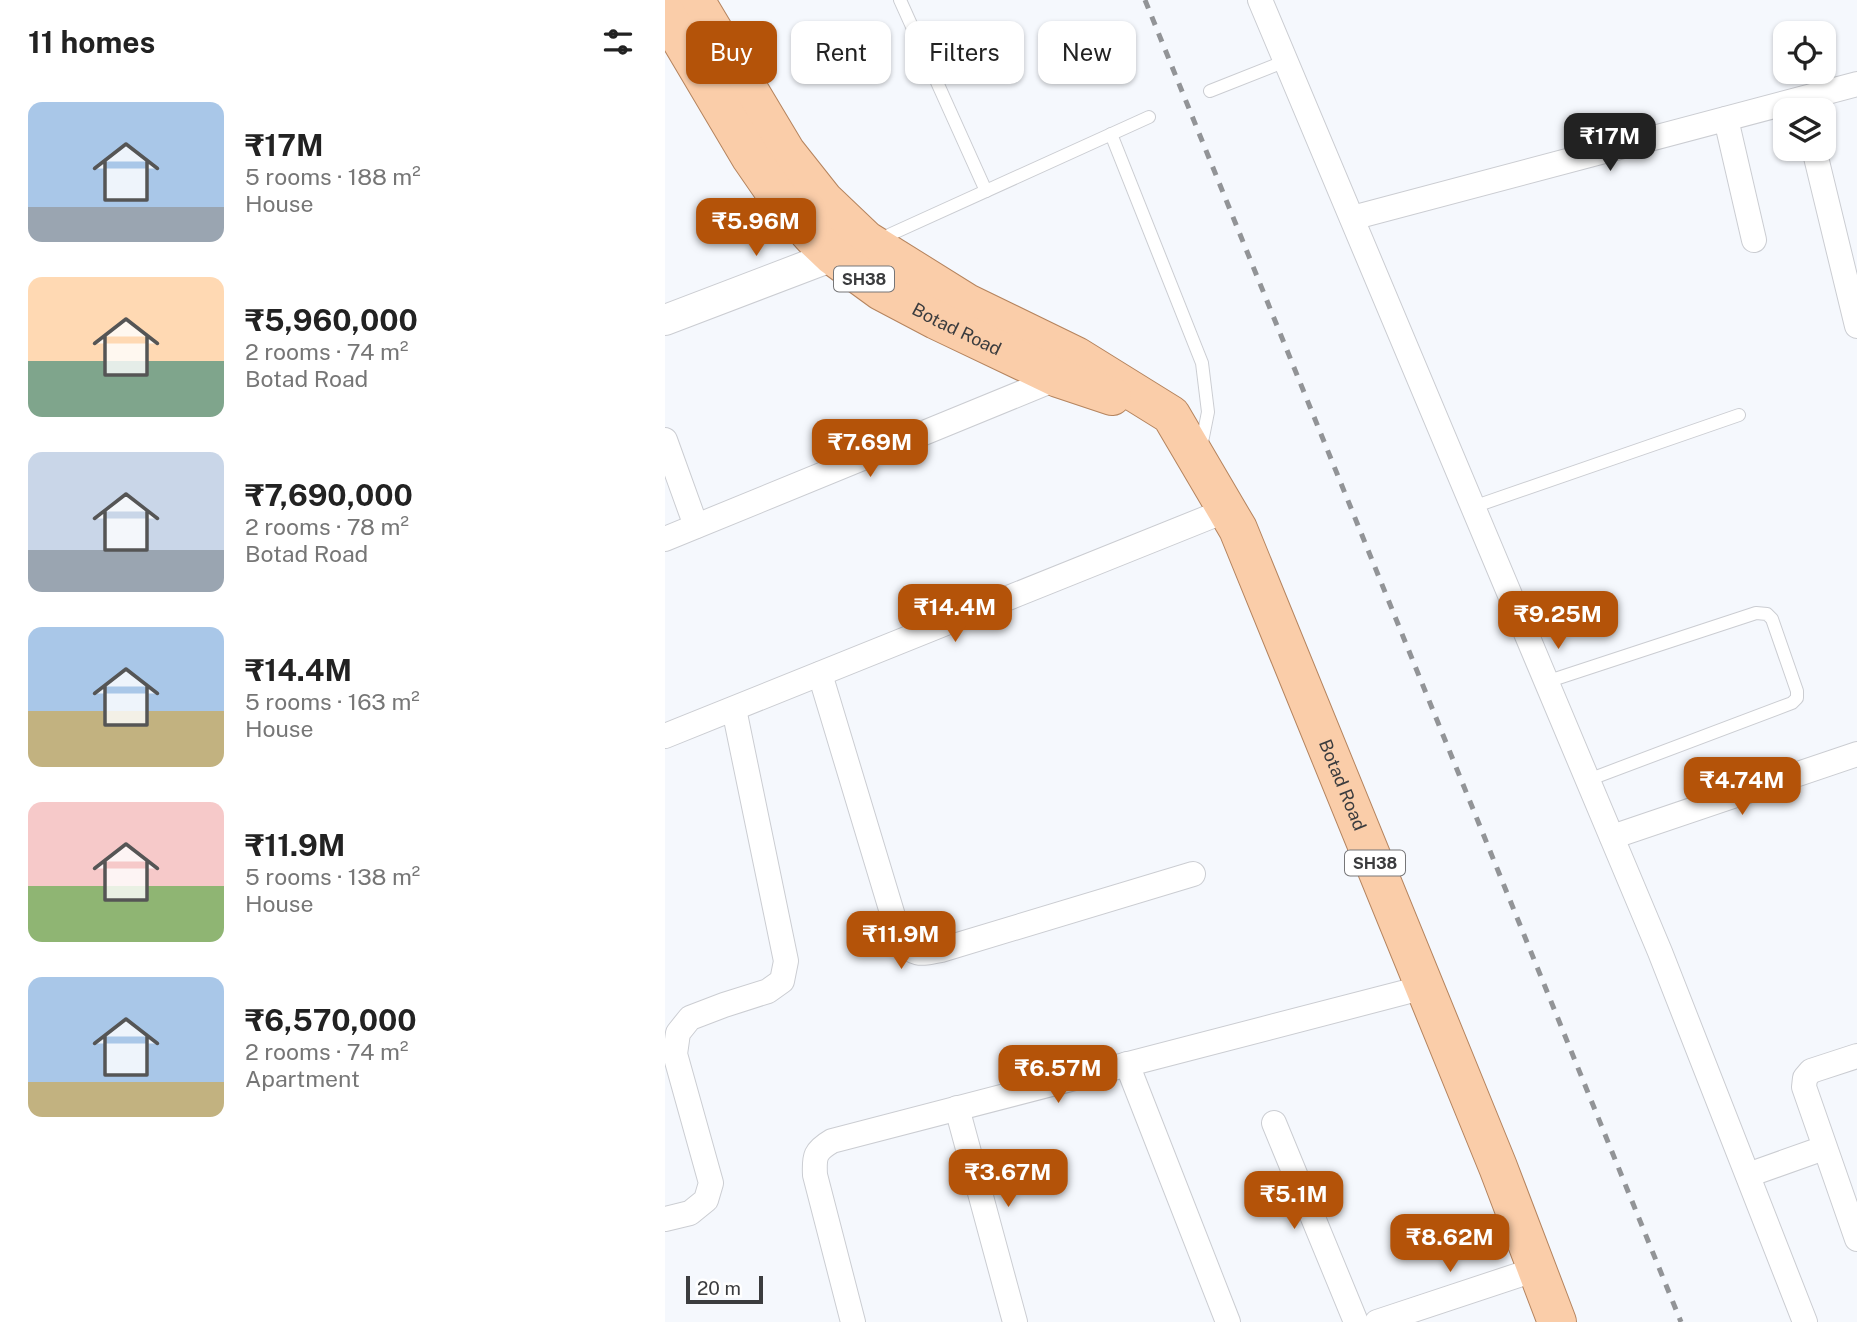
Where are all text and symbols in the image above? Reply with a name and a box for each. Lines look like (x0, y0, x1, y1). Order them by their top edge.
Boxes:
chip: Buy (686, 21, 777, 84)
chip: Rent (791, 21, 891, 84)
chip: Filters (905, 21, 1024, 84)
chip: New (1038, 21, 1136, 84)
map controls (1773, 21, 1836, 161)
button: locate (1773, 21, 1836, 84)
icon: filters (599, 23, 637, 61)
text: 11 homes (28, 24, 155, 60)
button: layers (1773, 98, 1836, 161)
pin: ₹17M (1569, 114, 1651, 173)
text: ₹17M (1580, 122, 1640, 149)
text: ₹17M (245, 127, 323, 163)
icon: home (84, 130, 168, 214)
text: 5 rooms · 188 m² (245, 163, 421, 190)
text: House (245, 190, 313, 217)
pin: ₹5.96M (699, 198, 813, 258)
text: ₹5.96M (712, 207, 800, 234)
road number: SH38 (834, 266, 894, 292)
street label: Botad Road (909, 298, 1005, 359)
text: ₹5,960,000 (245, 302, 418, 338)
icon: home (84, 305, 168, 389)
text: 2 rooms · 74 m² (245, 338, 408, 365)
text: Botad Road (245, 365, 368, 392)
pin: ₹7.69M (813, 420, 927, 479)
text: ₹7.69M (828, 428, 912, 455)
text: ₹7,690,000 (245, 477, 413, 513)
icon: home (84, 480, 168, 564)
text: 2 rooms · 78 m² (245, 513, 409, 540)
text: Botad Road (245, 540, 368, 567)
pin: ₹14.4M (898, 584, 1012, 644)
pin: ₹9.25M (1501, 592, 1615, 651)
text: ₹14.4M (914, 593, 996, 620)
text: ₹9.25M (1514, 600, 1602, 627)
text: ₹14.4M (245, 652, 352, 688)
icon: home (84, 655, 168, 739)
text: 5 rooms · 163 m² (245, 688, 420, 715)
text: House (245, 715, 313, 742)
street label: Botad Road (1315, 736, 1371, 833)
pin: ₹4.74M (1685, 758, 1799, 817)
text: ₹4.74M (1700, 766, 1784, 793)
text: ₹11.9M (245, 827, 345, 863)
icon: home (84, 830, 168, 914)
road number: SH38 (1345, 850, 1405, 876)
text: 5 rooms · 138 m² (245, 863, 420, 890)
text: House (245, 890, 313, 917)
pin: ₹11.9M (844, 912, 958, 971)
text: ₹11.9M (863, 920, 939, 947)
text: ₹6,570,000 (245, 1002, 417, 1038)
icon: home (84, 1005, 168, 1089)
text: 2 rooms · 74 m² (245, 1038, 408, 1065)
pin: ₹6.57M (1001, 1046, 1115, 1105)
text: ₹6.57M (1014, 1054, 1102, 1081)
text: Apartment (245, 1065, 360, 1092)
pin: ₹3.67M (951, 1150, 1065, 1209)
text: ₹3.67M (965, 1158, 1051, 1185)
pin: ₹5.1M (1245, 1172, 1343, 1231)
text: ₹5.1M (1260, 1180, 1328, 1207)
pin: ₹8.62M (1393, 1214, 1507, 1274)
text: ₹8.62M (1406, 1223, 1494, 1250)
scale bar (686, 1273, 763, 1305)
text: 20 m (697, 1277, 741, 1299)

